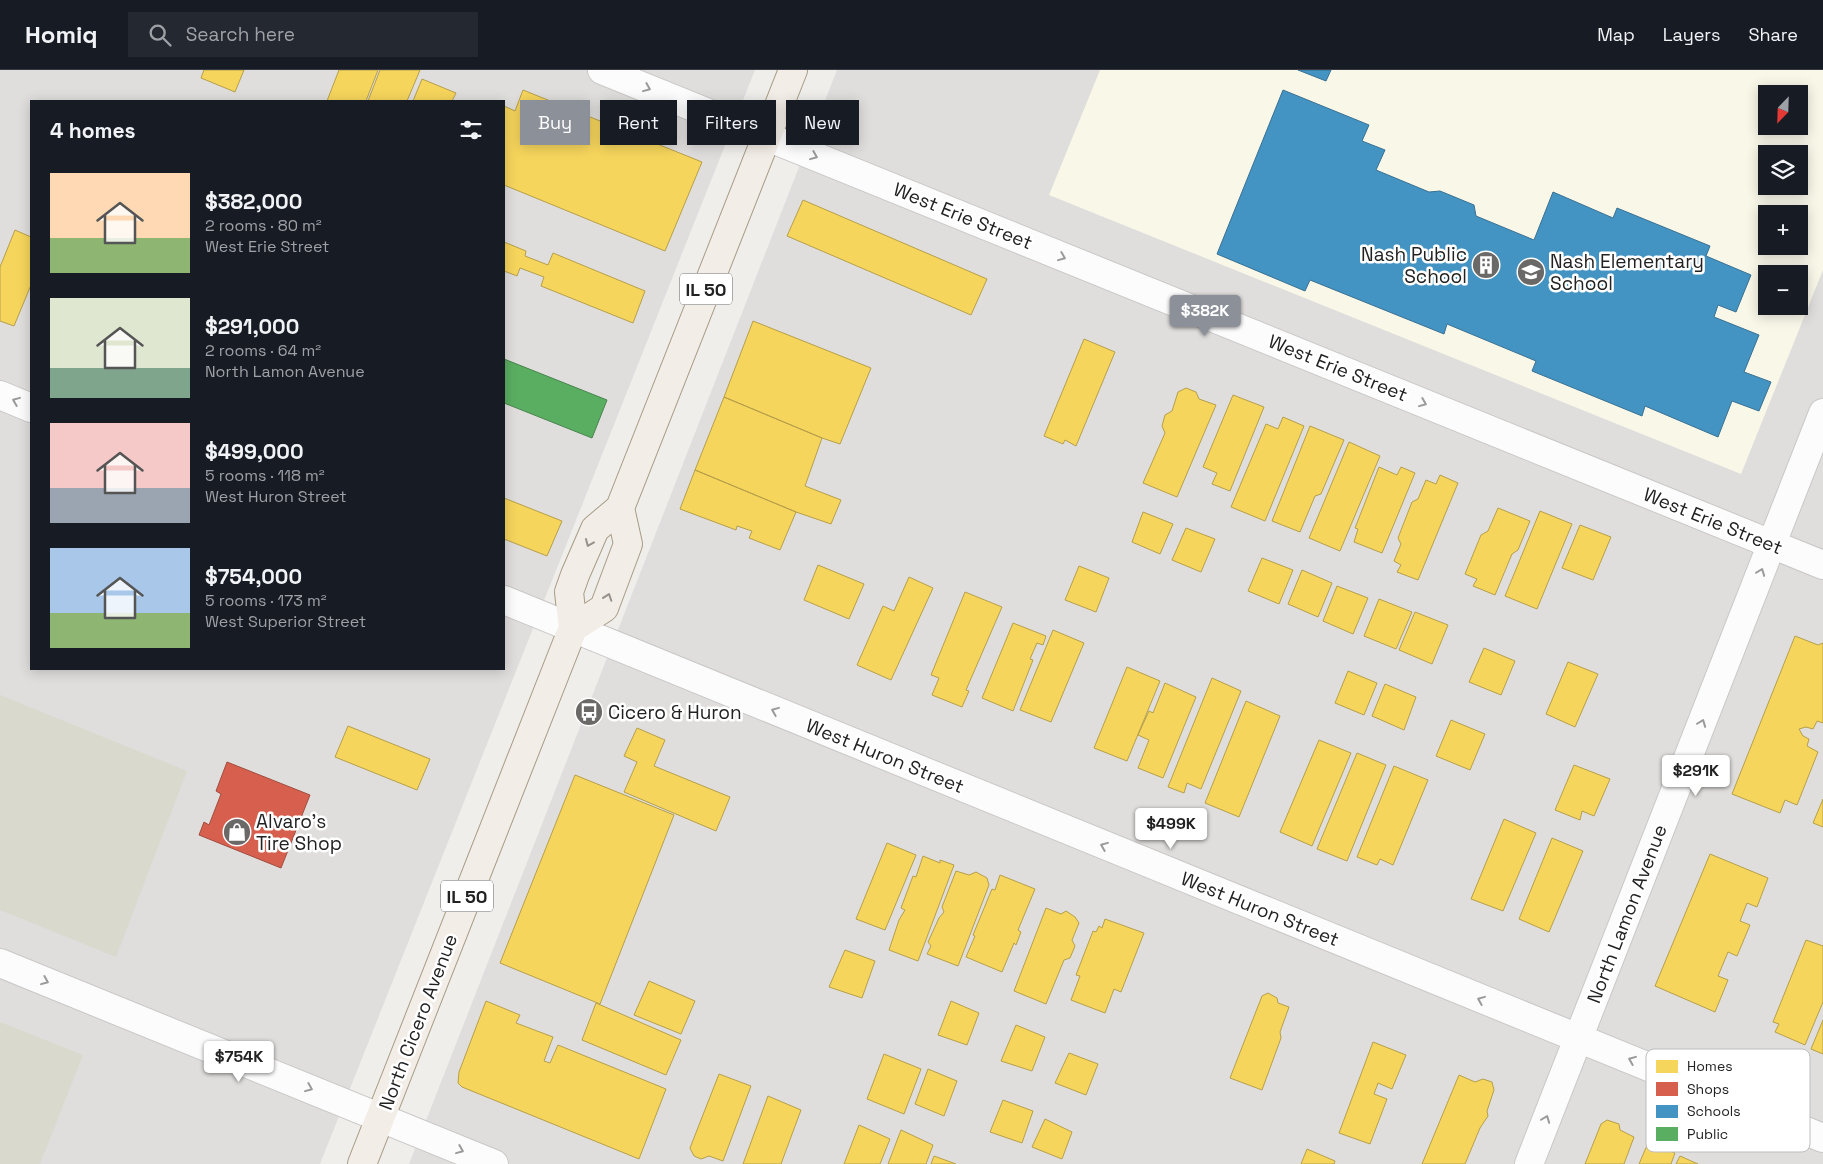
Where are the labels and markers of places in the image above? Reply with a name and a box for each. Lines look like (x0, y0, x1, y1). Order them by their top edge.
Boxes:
place label: Nash Public School (1361, 242, 1467, 289)
place label: Nash Elementary School (1550, 249, 1704, 296)
building icon: Nash Public School (1471, 250, 1501, 280)
school or university icon: Nash Elementary School (1516, 257, 1546, 287)
pin: $382K (1170, 294, 1240, 337)
bus stop icon: Cicero & Huron (574, 697, 604, 727)
place label: Cicero & Huron (608, 700, 742, 725)
pin: $291K (1661, 754, 1731, 797)
pin: $499K (1136, 808, 1206, 850)
place label: Alvaro’s Tire Shop (256, 809, 342, 856)
shop icon: Alvaro’s Tire Shop (222, 817, 252, 847)
pin: $754K (204, 1040, 274, 1083)

